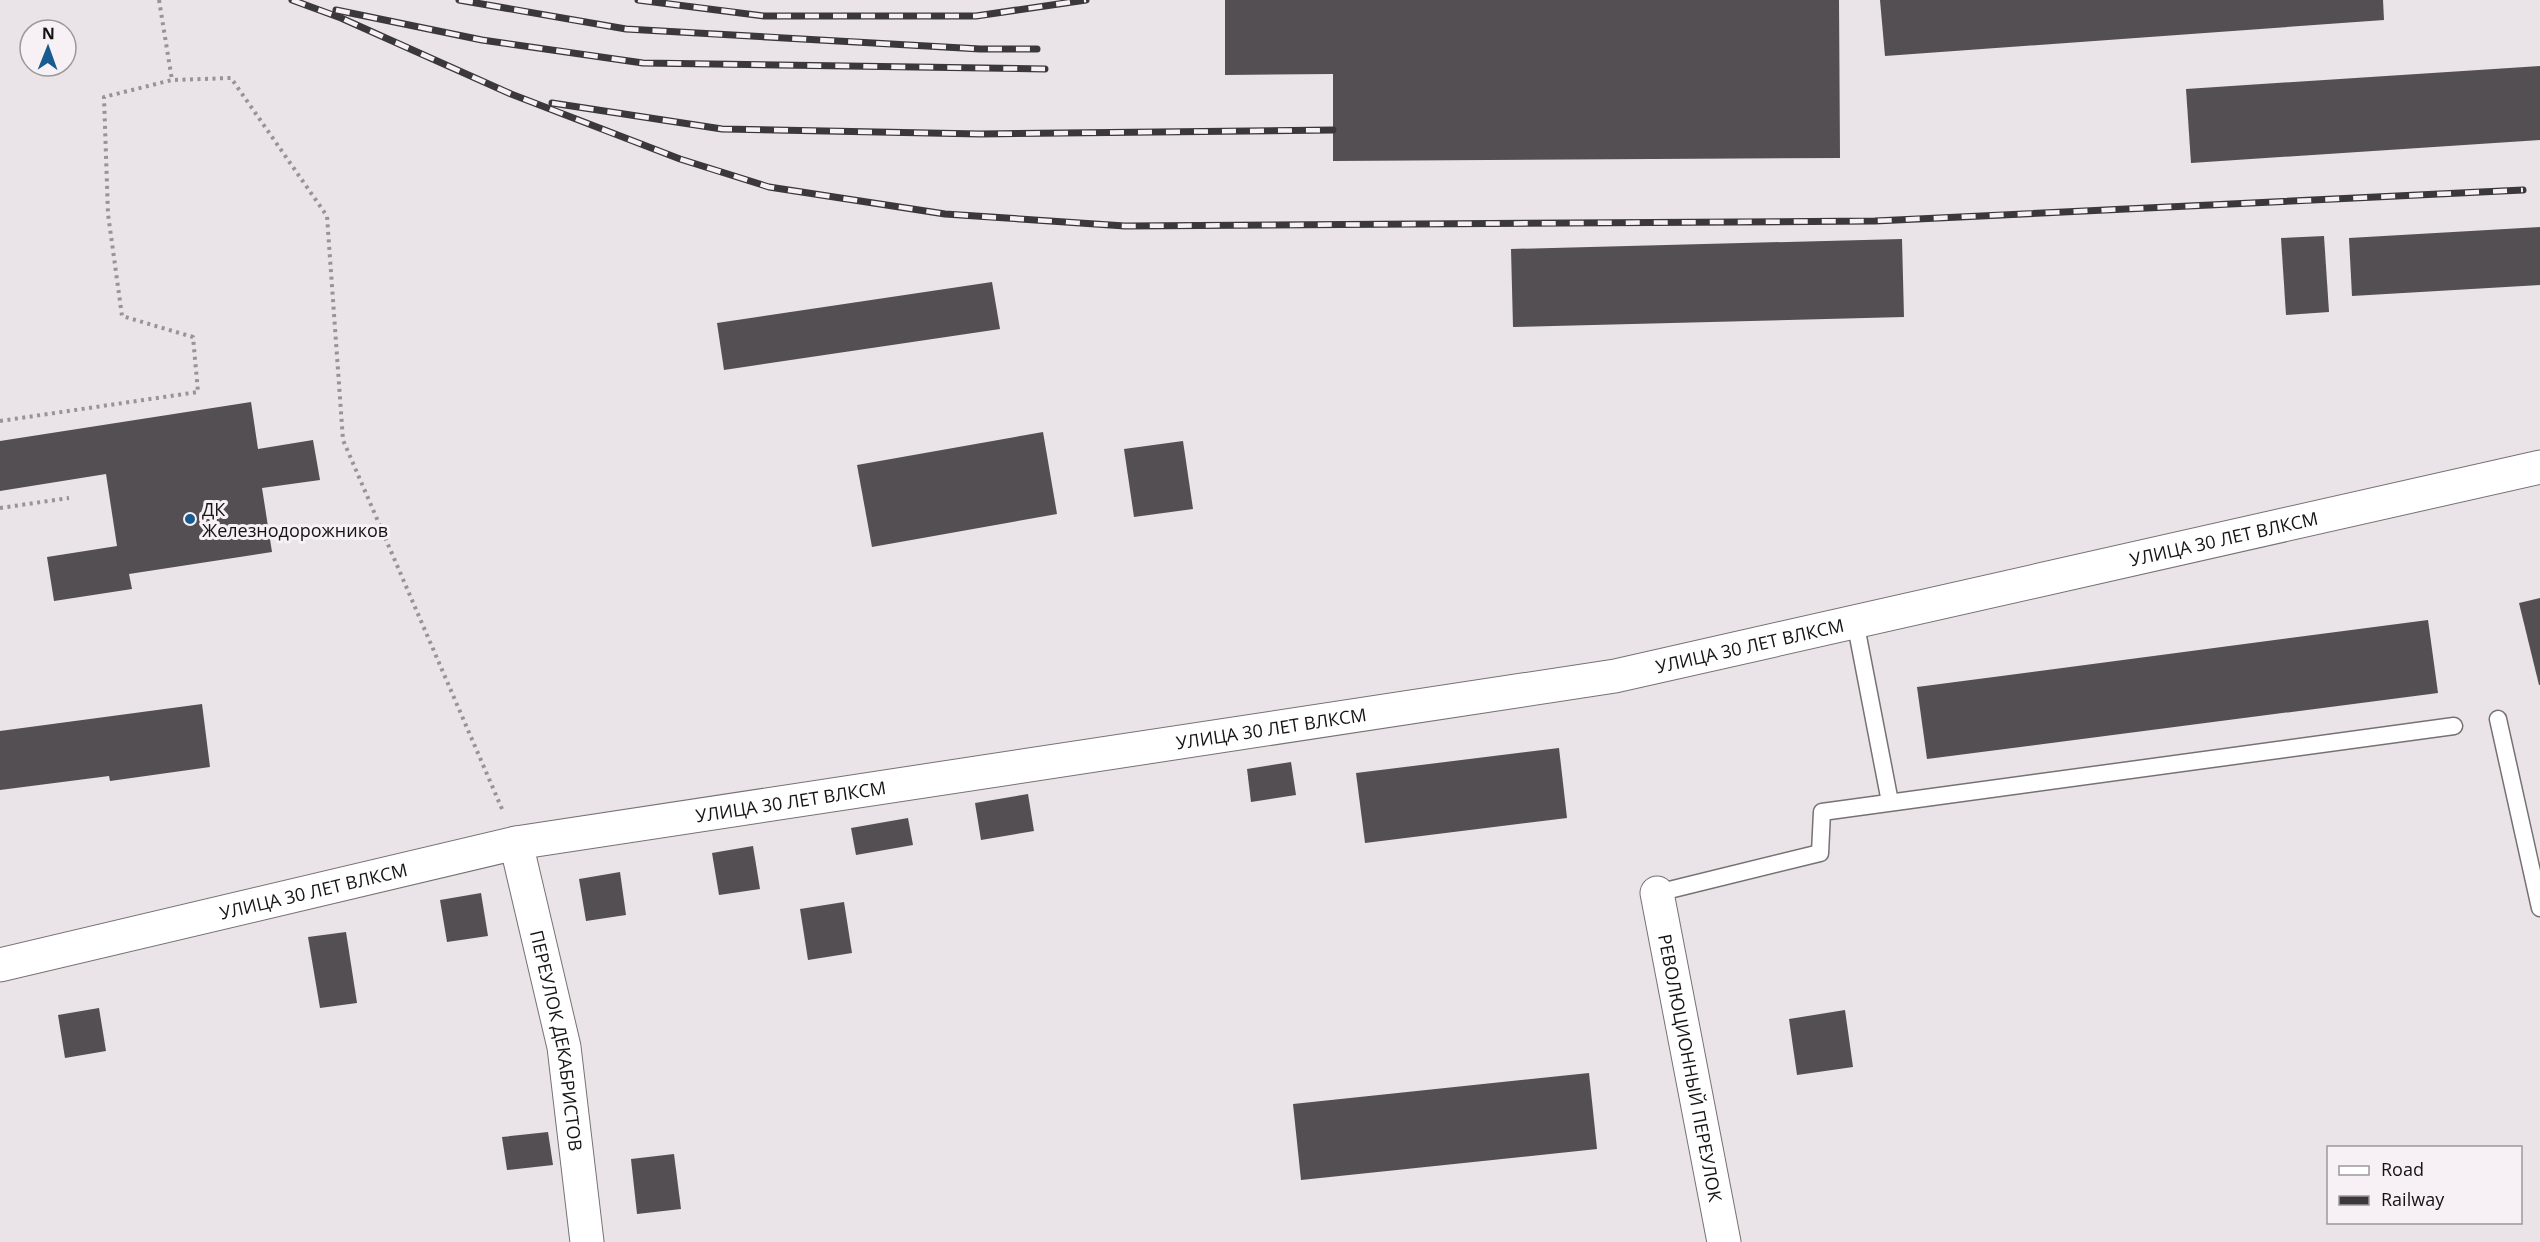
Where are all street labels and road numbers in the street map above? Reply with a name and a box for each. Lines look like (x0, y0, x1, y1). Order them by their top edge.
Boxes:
street label: УЛИЦА 30 ЛЕТ ВЛКСМ (2127, 506, 2320, 571)
street label: УЛИЦА 30 ЛЕТ ВЛКСМ (1653, 613, 1846, 678)
street label: УЛИЦА 30 ЛЕТ ВЛКСМ (1174, 702, 1368, 755)
street label: УЛИЦА 30 ЛЕТ ВЛКСМ (694, 775, 887, 828)
street label: УЛИЦА 30 ЛЕТ ВЛКСМ (217, 857, 410, 925)
street label: ПЕРЕУЛОК ДЕКАБРИСТОВ (525, 928, 588, 1152)
street label: РЕВОЛЮЦИОННЫЙ ПЕРЕУЛОК (1653, 932, 1728, 1204)

